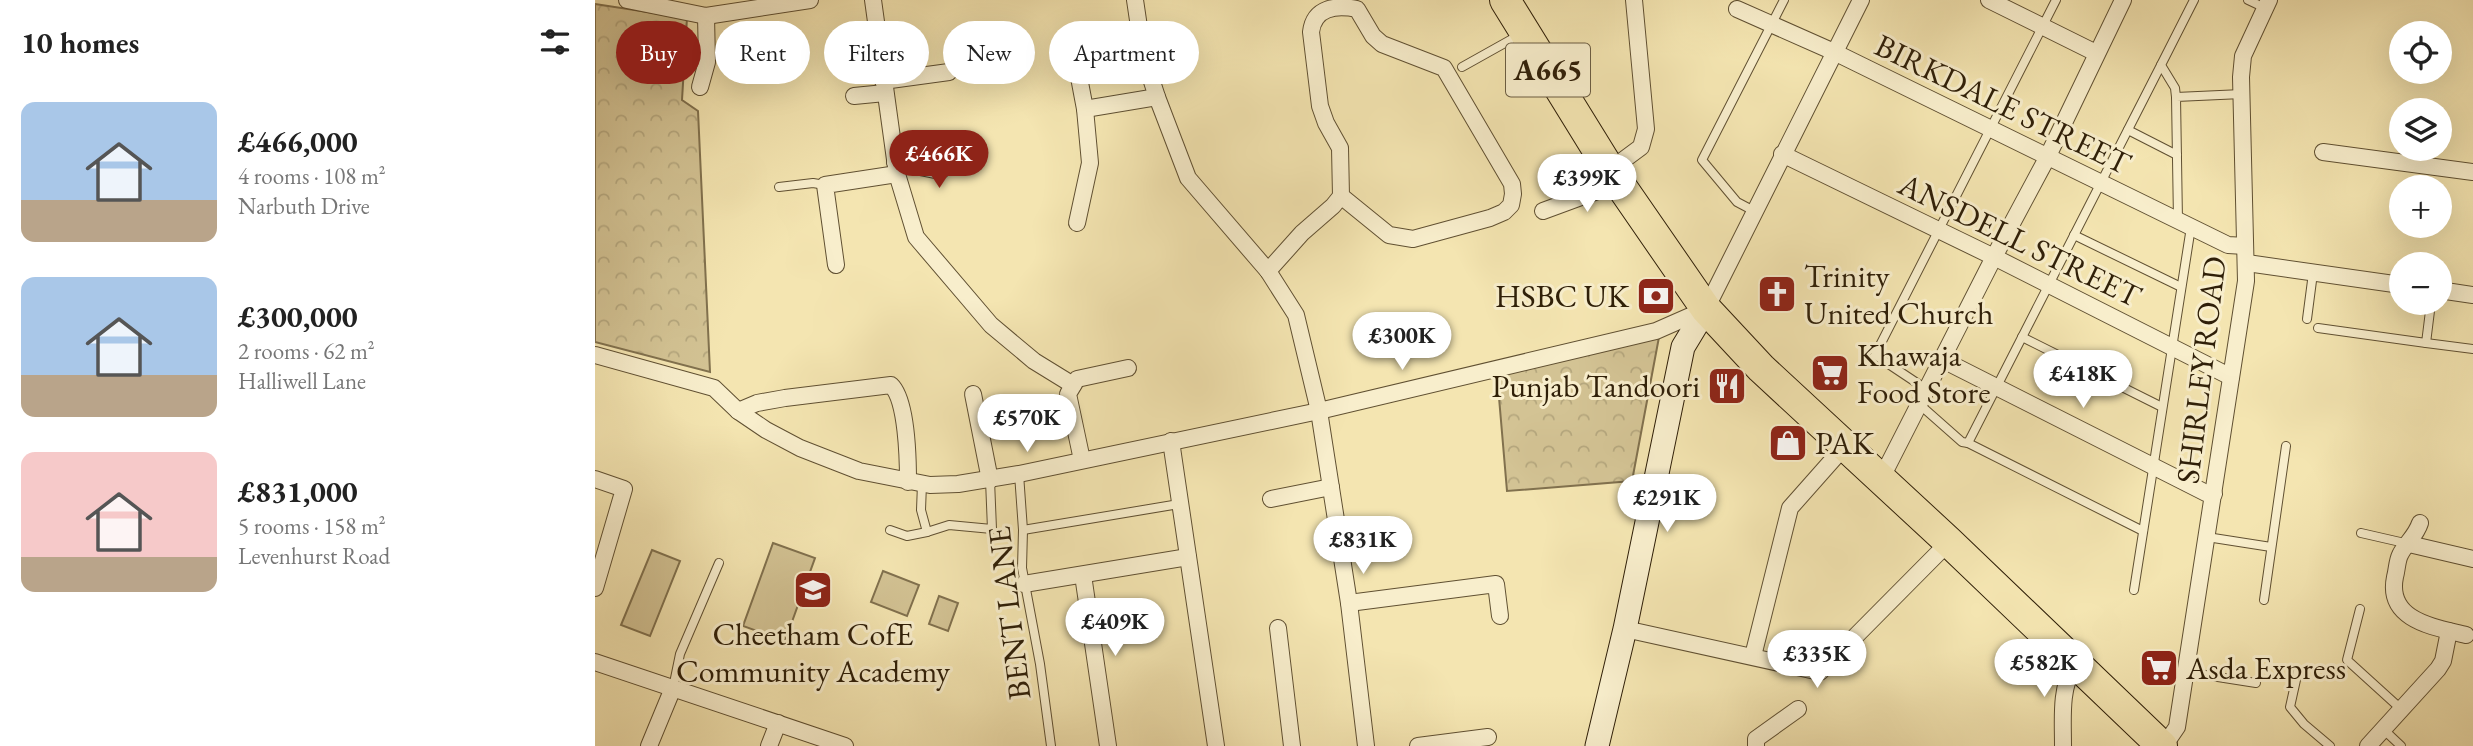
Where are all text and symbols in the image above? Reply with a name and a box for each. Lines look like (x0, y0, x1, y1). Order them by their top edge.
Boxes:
chip: Buy (616, 21, 701, 84)
chip: Rent (715, 21, 810, 84)
chip: Filters (824, 21, 929, 84)
chip: New (943, 21, 1035, 84)
chip: Apartment (1049, 21, 1199, 84)
map controls (2389, 21, 2452, 315)
button: locate (2389, 21, 2452, 84)
text: 10 homes (21, 23, 139, 62)
icon: filters (536, 23, 574, 61)
street label: BIRKDALE STREET (1868, 24, 2138, 184)
road number: A665 (1506, 44, 1590, 96)
button: layers (2389, 98, 2452, 161)
text: £466,000 (238, 122, 358, 161)
icon: home (77, 130, 161, 214)
pin: £466K (890, 130, 988, 190)
text: £466K (905, 138, 973, 168)
pin: £399K (1538, 154, 1636, 214)
text: 4 rooms · 108 m² (238, 161, 386, 191)
text: £399K (1553, 162, 1621, 192)
street label: ANSDELL STREET (1891, 163, 2149, 317)
button: + (2389, 175, 2452, 238)
text: Narbuth Drive (238, 191, 370, 221)
button: − (2389, 252, 2452, 315)
street label: SHIRLEY ROAD (2166, 254, 2236, 486)
place label: Trinity United Church (1804, 255, 1993, 334)
church icon: Trinity United Church (1756, 273, 1798, 315)
place label: HSBC UK (1495, 275, 1630, 317)
bank icon: HSBC UK (1635, 275, 1677, 317)
text: £300,000 (238, 297, 358, 336)
icon: home (77, 305, 161, 389)
pin: £300K (1353, 312, 1451, 372)
text: £300K (1368, 320, 1436, 350)
place label: Khawaja Food Store (1857, 334, 1991, 413)
text: 2 rooms · 62 m² (238, 336, 375, 366)
pin: £418K (2034, 350, 2132, 410)
supermarket icon: Khawaja Food Store (1809, 352, 1851, 394)
text: £418K (2049, 358, 2117, 388)
place label: Punjab Tandoori (1492, 365, 1700, 407)
restaurant icon: Punjab Tandoori (1706, 365, 1748, 407)
text: Halliwell Lane (238, 366, 366, 396)
pin: £570K (978, 394, 1076, 454)
text: £570K (993, 402, 1061, 432)
shop icon: PAK (1767, 422, 1809, 464)
place label: PAK (1815, 422, 1875, 464)
text: £831,000 (238, 472, 358, 511)
pin: £291K (1618, 475, 1716, 534)
icon: home (77, 480, 161, 564)
text: £291K (1633, 482, 1701, 512)
text: 5 rooms · 158 m² (238, 511, 386, 541)
pin: £831K (1314, 516, 1412, 576)
street label: BENT LANE (978, 524, 1040, 702)
text: £831K (1329, 524, 1397, 554)
text: Levenhurst Road (238, 541, 390, 571)
school or university icon: Cheetham CofE Community Academy (792, 569, 834, 611)
pin: £409K (1066, 598, 1164, 658)
text: £409K (1081, 606, 1149, 636)
place label: Cheetham CofE Community Academy (676, 613, 951, 692)
pin: £335K (1768, 630, 1866, 690)
text: £335K (1783, 638, 1851, 668)
pin: £582K (1995, 640, 2093, 699)
text: £582K (2010, 647, 2078, 677)
supermarket icon: Asda Express (2138, 647, 2180, 689)
place label: Asda Express (2185, 647, 2346, 689)

